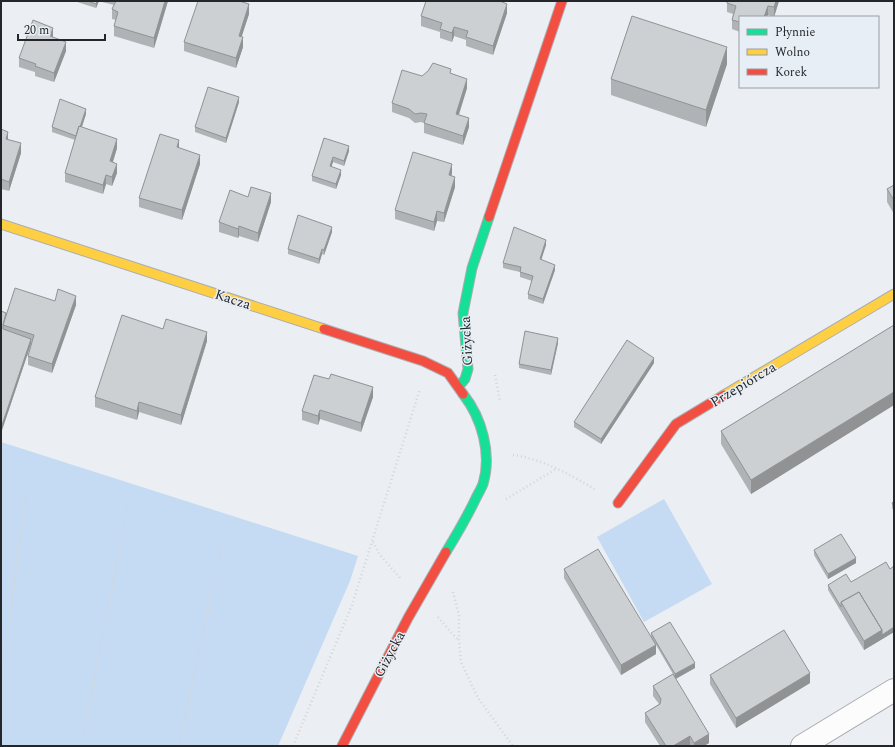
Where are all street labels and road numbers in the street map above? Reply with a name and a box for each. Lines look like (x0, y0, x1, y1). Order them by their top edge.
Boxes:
street label: Kacza (212, 284, 254, 315)
street label: Giżycka (455, 315, 478, 366)
street label: Przepiórcza (706, 356, 780, 412)
street label: Giżycka (368, 627, 410, 681)

